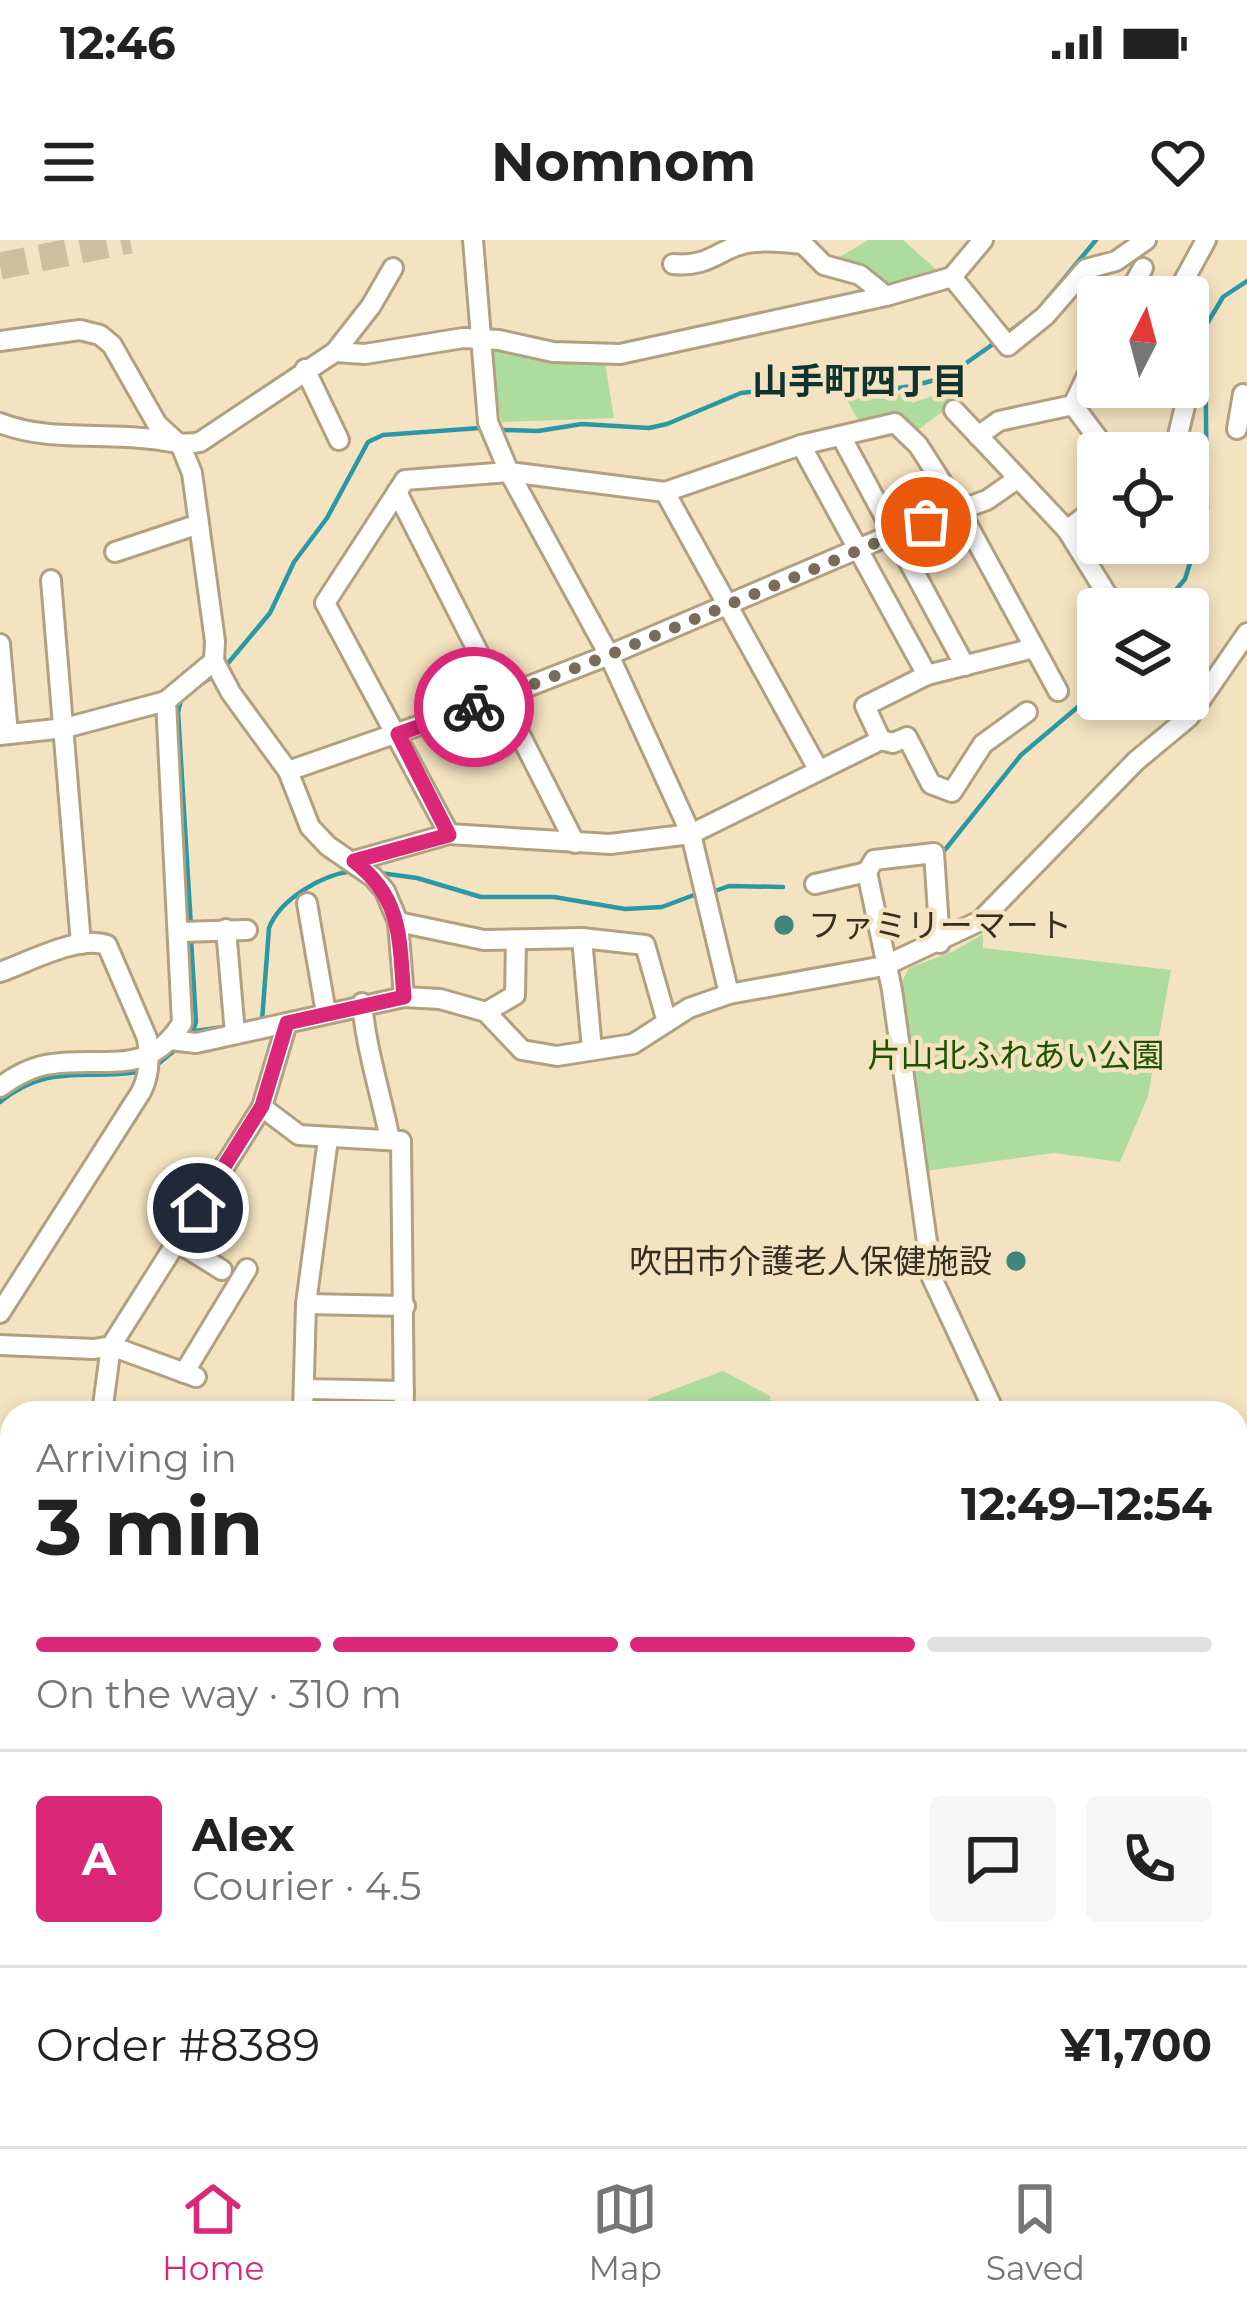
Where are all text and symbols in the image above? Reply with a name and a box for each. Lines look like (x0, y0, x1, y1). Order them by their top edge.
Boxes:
text: 12:46 (60, 15, 176, 70)
icon: menu (36, 129, 102, 195)
text: Nomnom (491, 129, 756, 195)
icon: heart (1145, 129, 1211, 195)
north arrow (1077, 276, 1209, 408)
map controls (1077, 276, 1209, 720)
district label: 山手町四丁目 (752, 359, 968, 403)
button: locate (1077, 432, 1209, 564)
pin (875, 471, 977, 573)
icon: bag (893, 489, 959, 555)
button: layers (1077, 588, 1209, 720)
courier (414, 647, 534, 767)
icon: bike (441, 674, 507, 740)
place label: ファミリーマート (808, 905, 1072, 945)
marker: ファミリーマート (771, 912, 797, 938)
park label: 片山北ふれあい公園 (868, 1035, 1165, 1075)
pin (147, 1157, 249, 1259)
icon: home (165, 1175, 231, 1241)
place label: 吹田市介護老人保健施設 (629, 1241, 992, 1281)
marker: 吹田市介護老人保健施設 (1003, 1248, 1029, 1274)
text: Arriving in (36, 1434, 237, 1482)
text: 12:49–12:54 (961, 1476, 1212, 1531)
text: 3 min (36, 1479, 263, 1575)
text: On the way · 310 m (36, 1670, 402, 1718)
button: chat (930, 1796, 1056, 1922)
button: phone (1086, 1796, 1212, 1922)
text: Alex (192, 1807, 295, 1862)
text: A (82, 1831, 116, 1886)
text: Courier · 4.5 (192, 1862, 422, 1910)
text: Order #8389 (36, 2017, 320, 2072)
text: ¥1,700 (1061, 2017, 1212, 2072)
tab: Home (162, 2176, 264, 2288)
tab: Map (588, 2176, 662, 2288)
tab: Saved (986, 2176, 1085, 2288)

